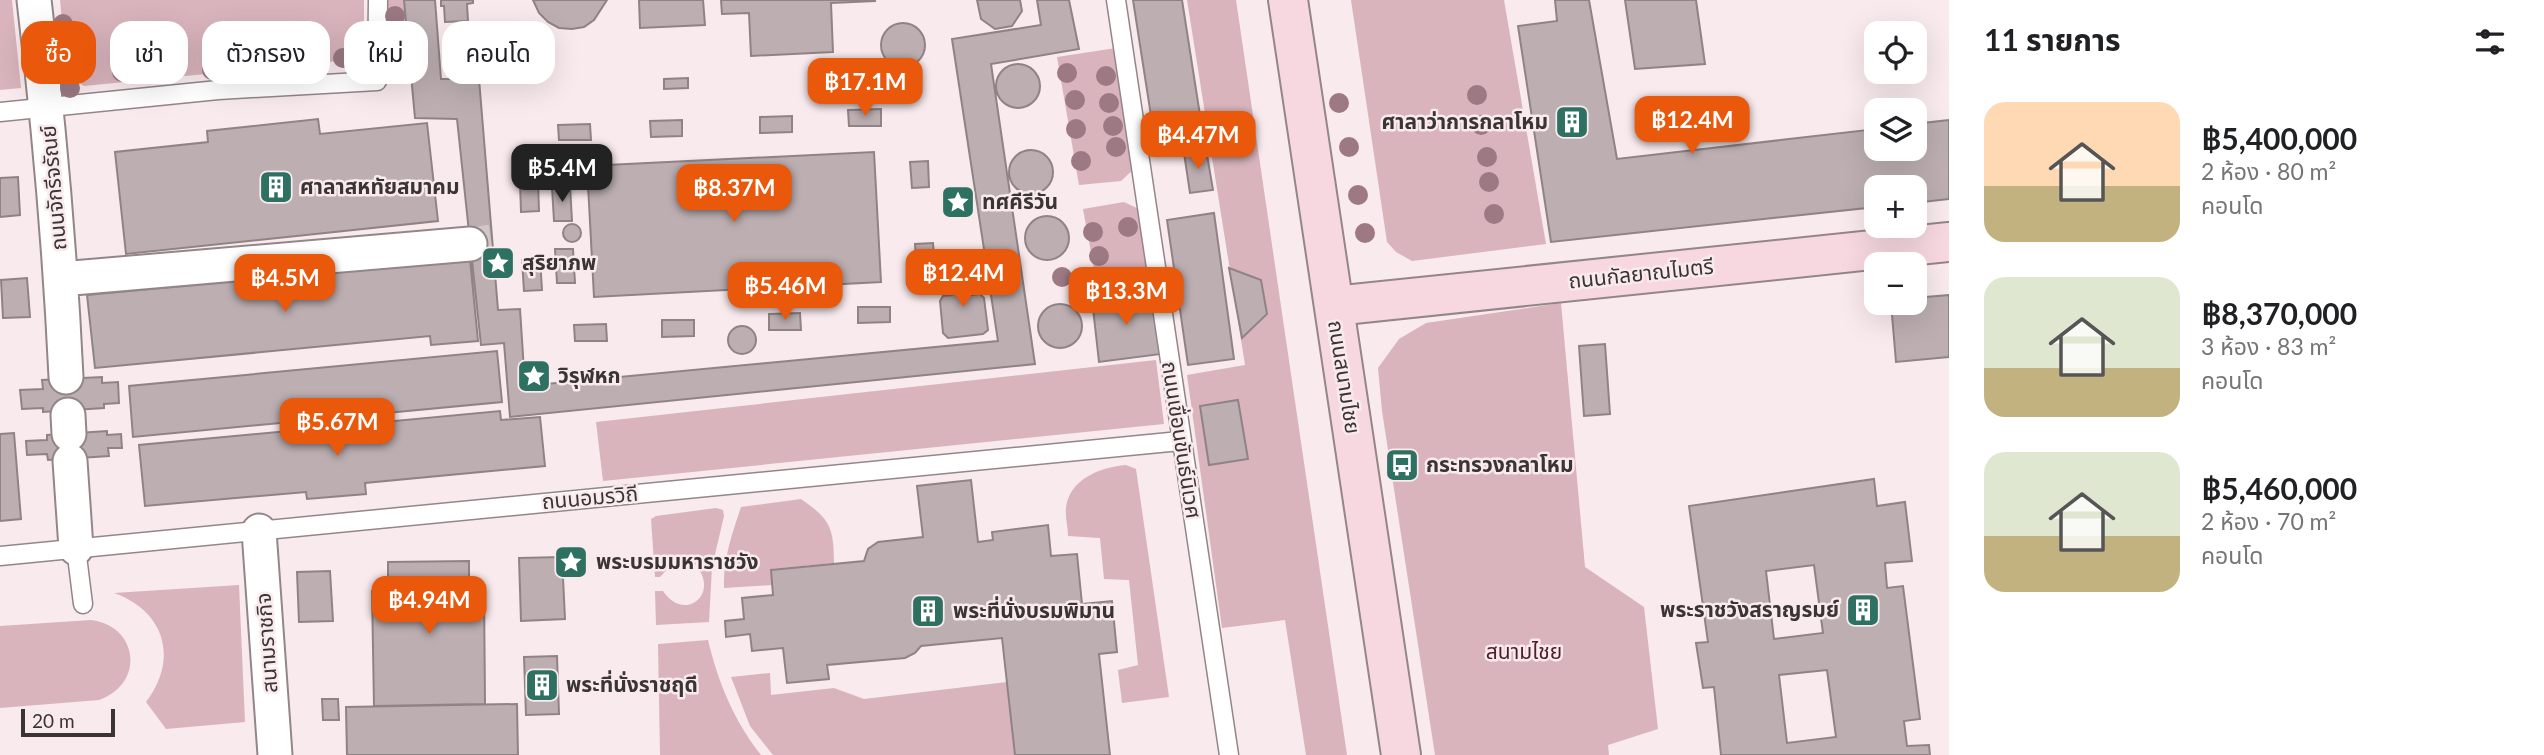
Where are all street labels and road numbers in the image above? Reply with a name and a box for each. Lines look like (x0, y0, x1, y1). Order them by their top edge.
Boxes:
street label: ถนนจักรีจรัณย์ (35, 124, 70, 252)
street label: ถนนกัลยาณไมตรี (1567, 252, 1715, 293)
street label: ถนนสนามไชย (1324, 318, 1367, 435)
street label: ถนนเขื่อนขันธ์นิเวศ (1158, 359, 1208, 520)
street label: ถนนอมรวิถี (541, 480, 639, 513)
street label: สนามราชกิจ (250, 592, 281, 694)

